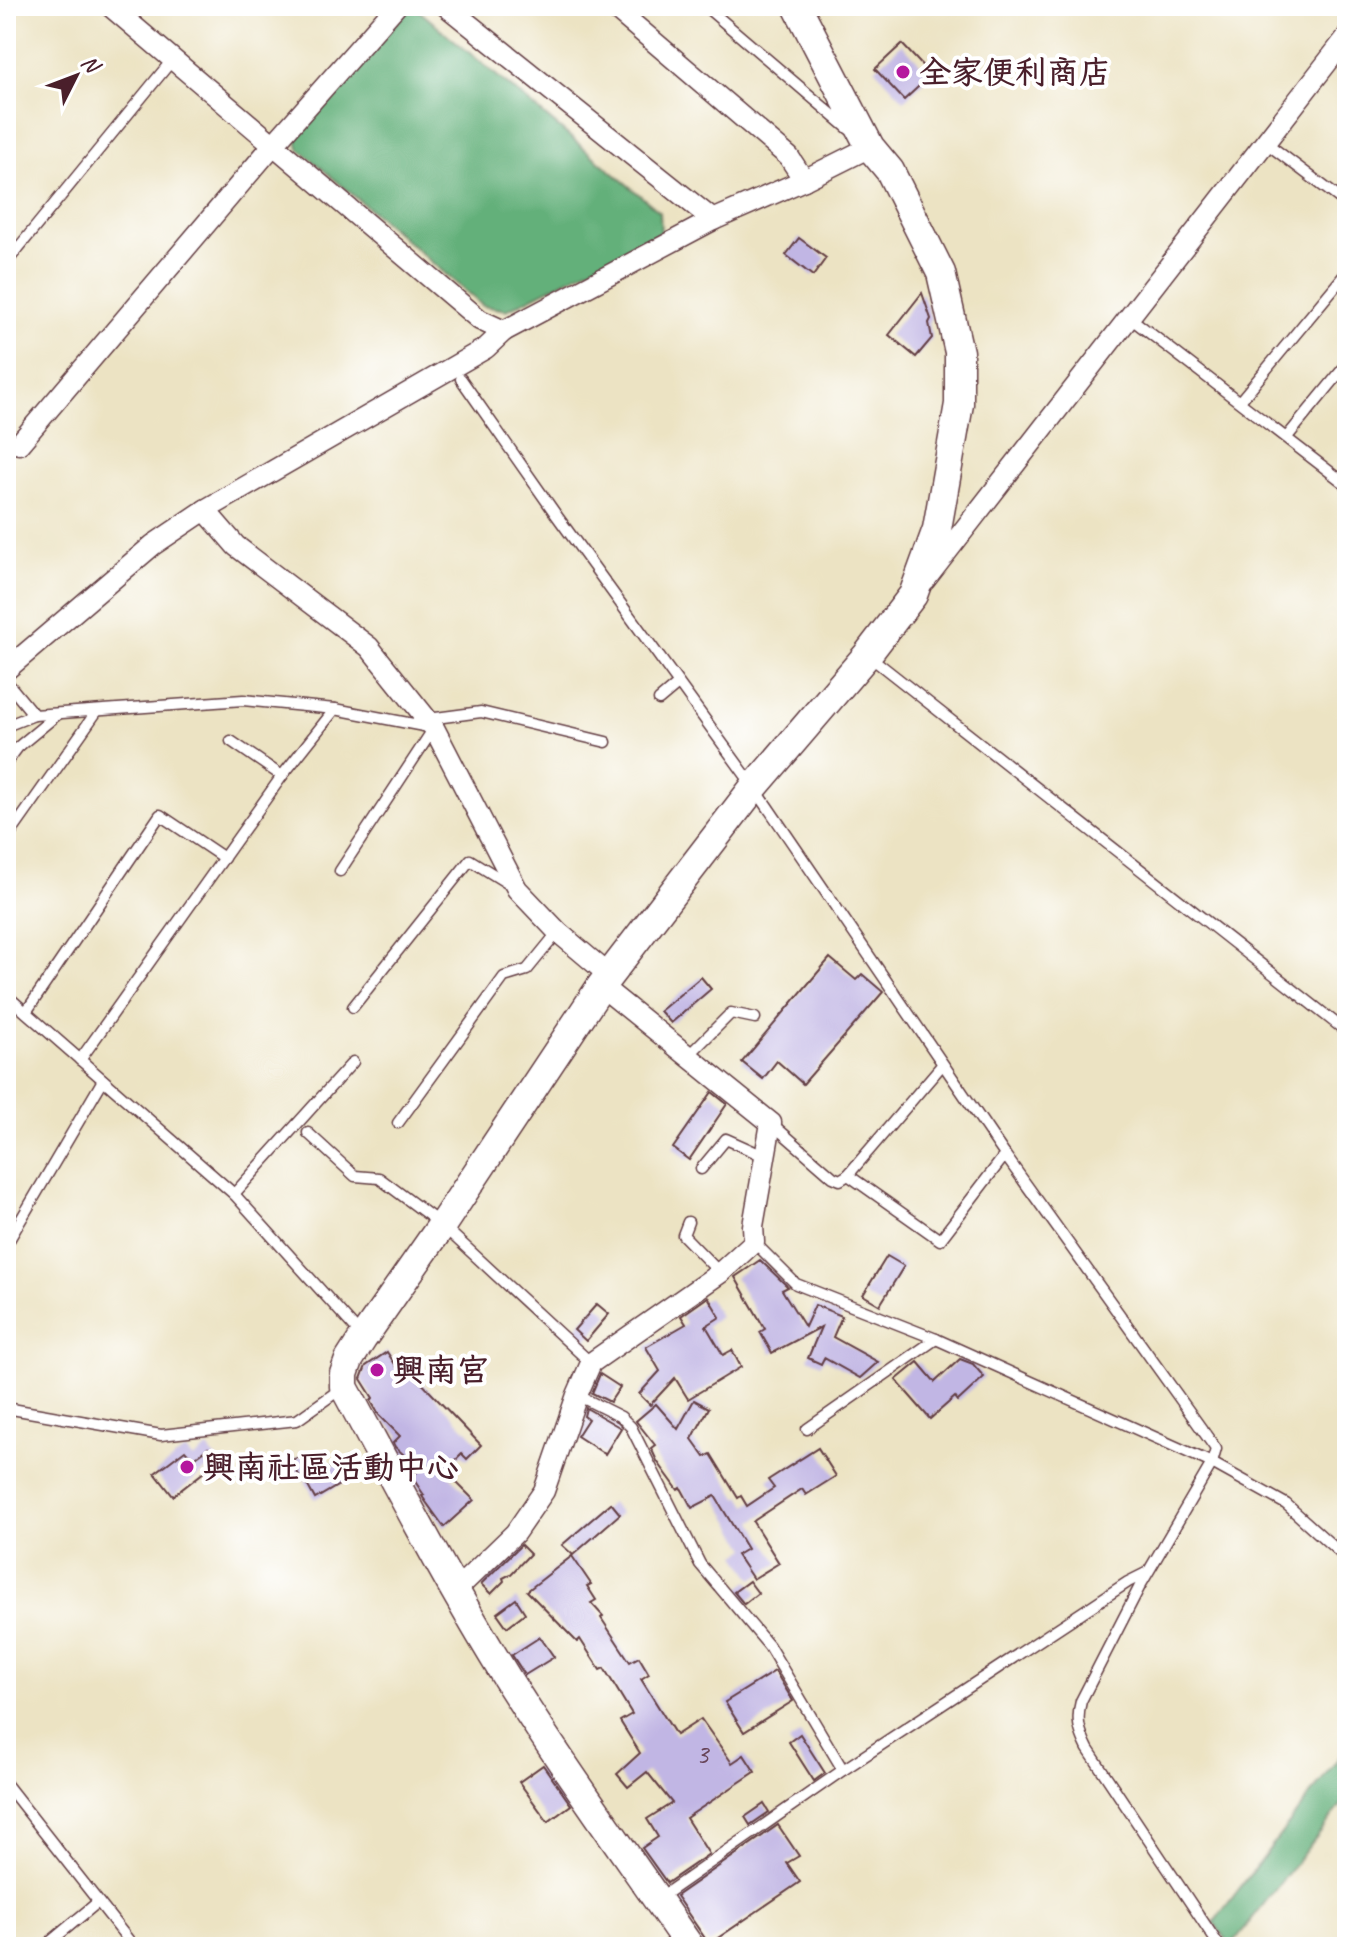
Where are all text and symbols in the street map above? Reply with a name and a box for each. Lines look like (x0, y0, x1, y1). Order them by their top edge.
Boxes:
north arrow (36, 36, 116, 116)
text: N (75, 49, 107, 80)
place label: 全家便利商店 (919, 52, 1111, 93)
marker: 全家便利商店 (894, 63, 912, 81)
place label: 興南宮 (393, 1350, 489, 1391)
marker: 興南宮 (368, 1361, 386, 1379)
place label: 興南社區活動中心 (203, 1447, 459, 1488)
marker: 興南社區活動中心 (178, 1458, 196, 1476)
house number: 3 (696, 1736, 711, 1771)

